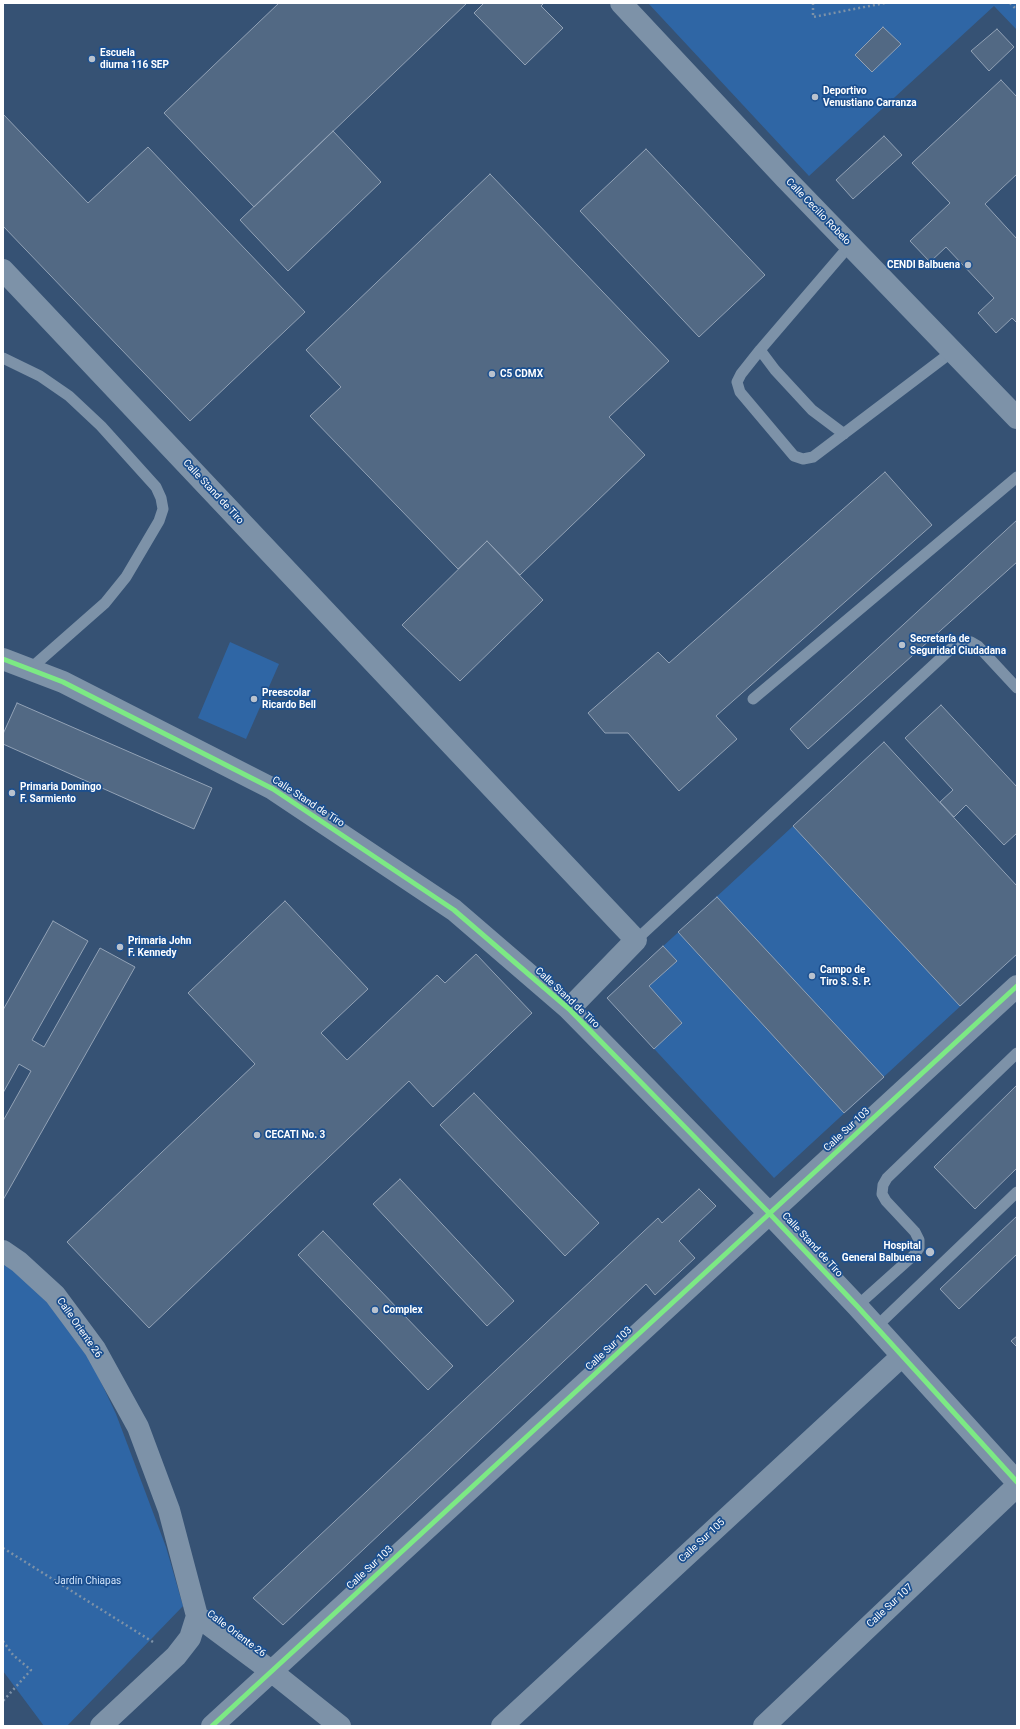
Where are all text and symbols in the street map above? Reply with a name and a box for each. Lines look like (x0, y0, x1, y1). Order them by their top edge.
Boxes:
place label: Escuela diurna 116 SEP (100, 47, 169, 70)
marker: Escuela diurna 116 SEP (87, 54, 97, 64)
place label: Deportivo Venustiano Carranza (823, 85, 917, 108)
marker: Deportivo Venustiano Carranza (810, 92, 820, 102)
street label: Calle Cecilio Robelo (783, 176, 853, 248)
place label: CENDI Balbuena (887, 259, 960, 271)
marker: CENDI Balbuena (963, 260, 973, 270)
place label: C5 CDMX (500, 368, 543, 380)
marker: C5 CDMX (487, 369, 497, 379)
street label: Calle Stand de Tiro (180, 457, 246, 527)
place label: Secretaría de Seguridad Ciudadana (910, 633, 1006, 656)
marker: Secretaría de Seguridad Ciudadana (897, 640, 907, 650)
place label: Preescolar Ricardo Bell (262, 687, 316, 710)
marker: Preescolar Ricardo Bell (249, 694, 259, 704)
street label: Calle Stand de Tiro (270, 774, 346, 830)
place label: Primaria Domingo F. Sarmiento (20, 781, 101, 804)
marker: Primaria Domingo F. Sarmiento (7, 788, 17, 798)
place label: Primaria John F. Kennedy (128, 935, 191, 958)
marker: Primaria John F. Kennedy (115, 942, 125, 952)
place label: Campo de Tiro S. S. P. (820, 964, 871, 988)
street label: Calle Stand de Tiro (532, 965, 602, 1031)
marker: Campo de Tiro S. S. P. (807, 971, 817, 981)
street label: Calle Sur 103 (821, 1106, 873, 1154)
place label: CECATI No. 3 (265, 1129, 325, 1141)
marker: CECATI No. 3 (252, 1130, 262, 1140)
street label: Calle Stand de Tiro (779, 1210, 845, 1280)
place label: Hospital General Balbuena (842, 1240, 921, 1264)
marker: Hospital General Balbuena (924, 1246, 936, 1258)
street label: Calle Oriente 26 (54, 1296, 104, 1360)
place label: Complex (383, 1304, 423, 1316)
marker: Complex (370, 1305, 380, 1315)
street label: Calle Sur 103 (583, 1325, 635, 1373)
street label: Calle Sur 105 (676, 1517, 728, 1565)
street label: Calle Sur 103 (344, 1544, 396, 1592)
park label: Jardín Chiapas (55, 1575, 121, 1587)
street label: Calle Sur 107 (864, 1582, 916, 1630)
street label: Calle Oriente 26 (204, 1608, 268, 1660)

